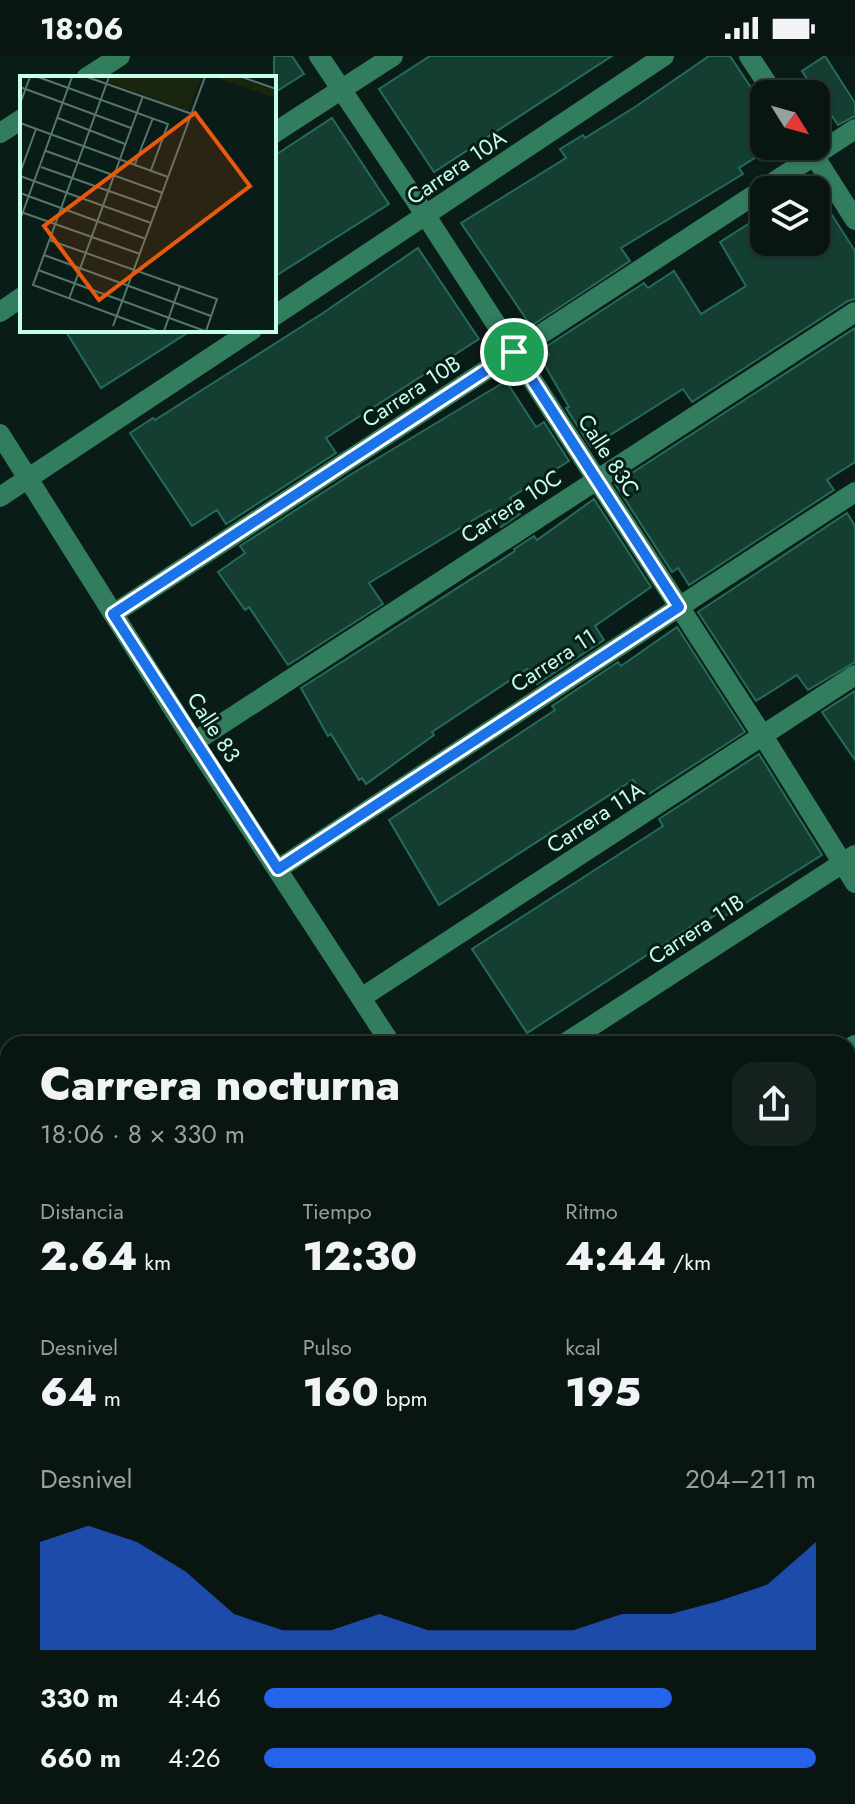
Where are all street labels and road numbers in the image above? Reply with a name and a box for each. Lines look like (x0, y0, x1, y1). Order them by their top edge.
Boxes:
street label: Carrera 10A (400, 122, 513, 212)
street label: Carrera 10B (355, 347, 467, 435)
street label: Calle 83C (570, 407, 648, 503)
street label: Carrera 10C (454, 461, 568, 551)
street label: Carrera 11 (504, 620, 602, 700)
street label: Calle 83 (179, 686, 249, 768)
street label: Carrera 11A (540, 773, 651, 861)
street label: Carrera 11B (642, 886, 750, 972)

